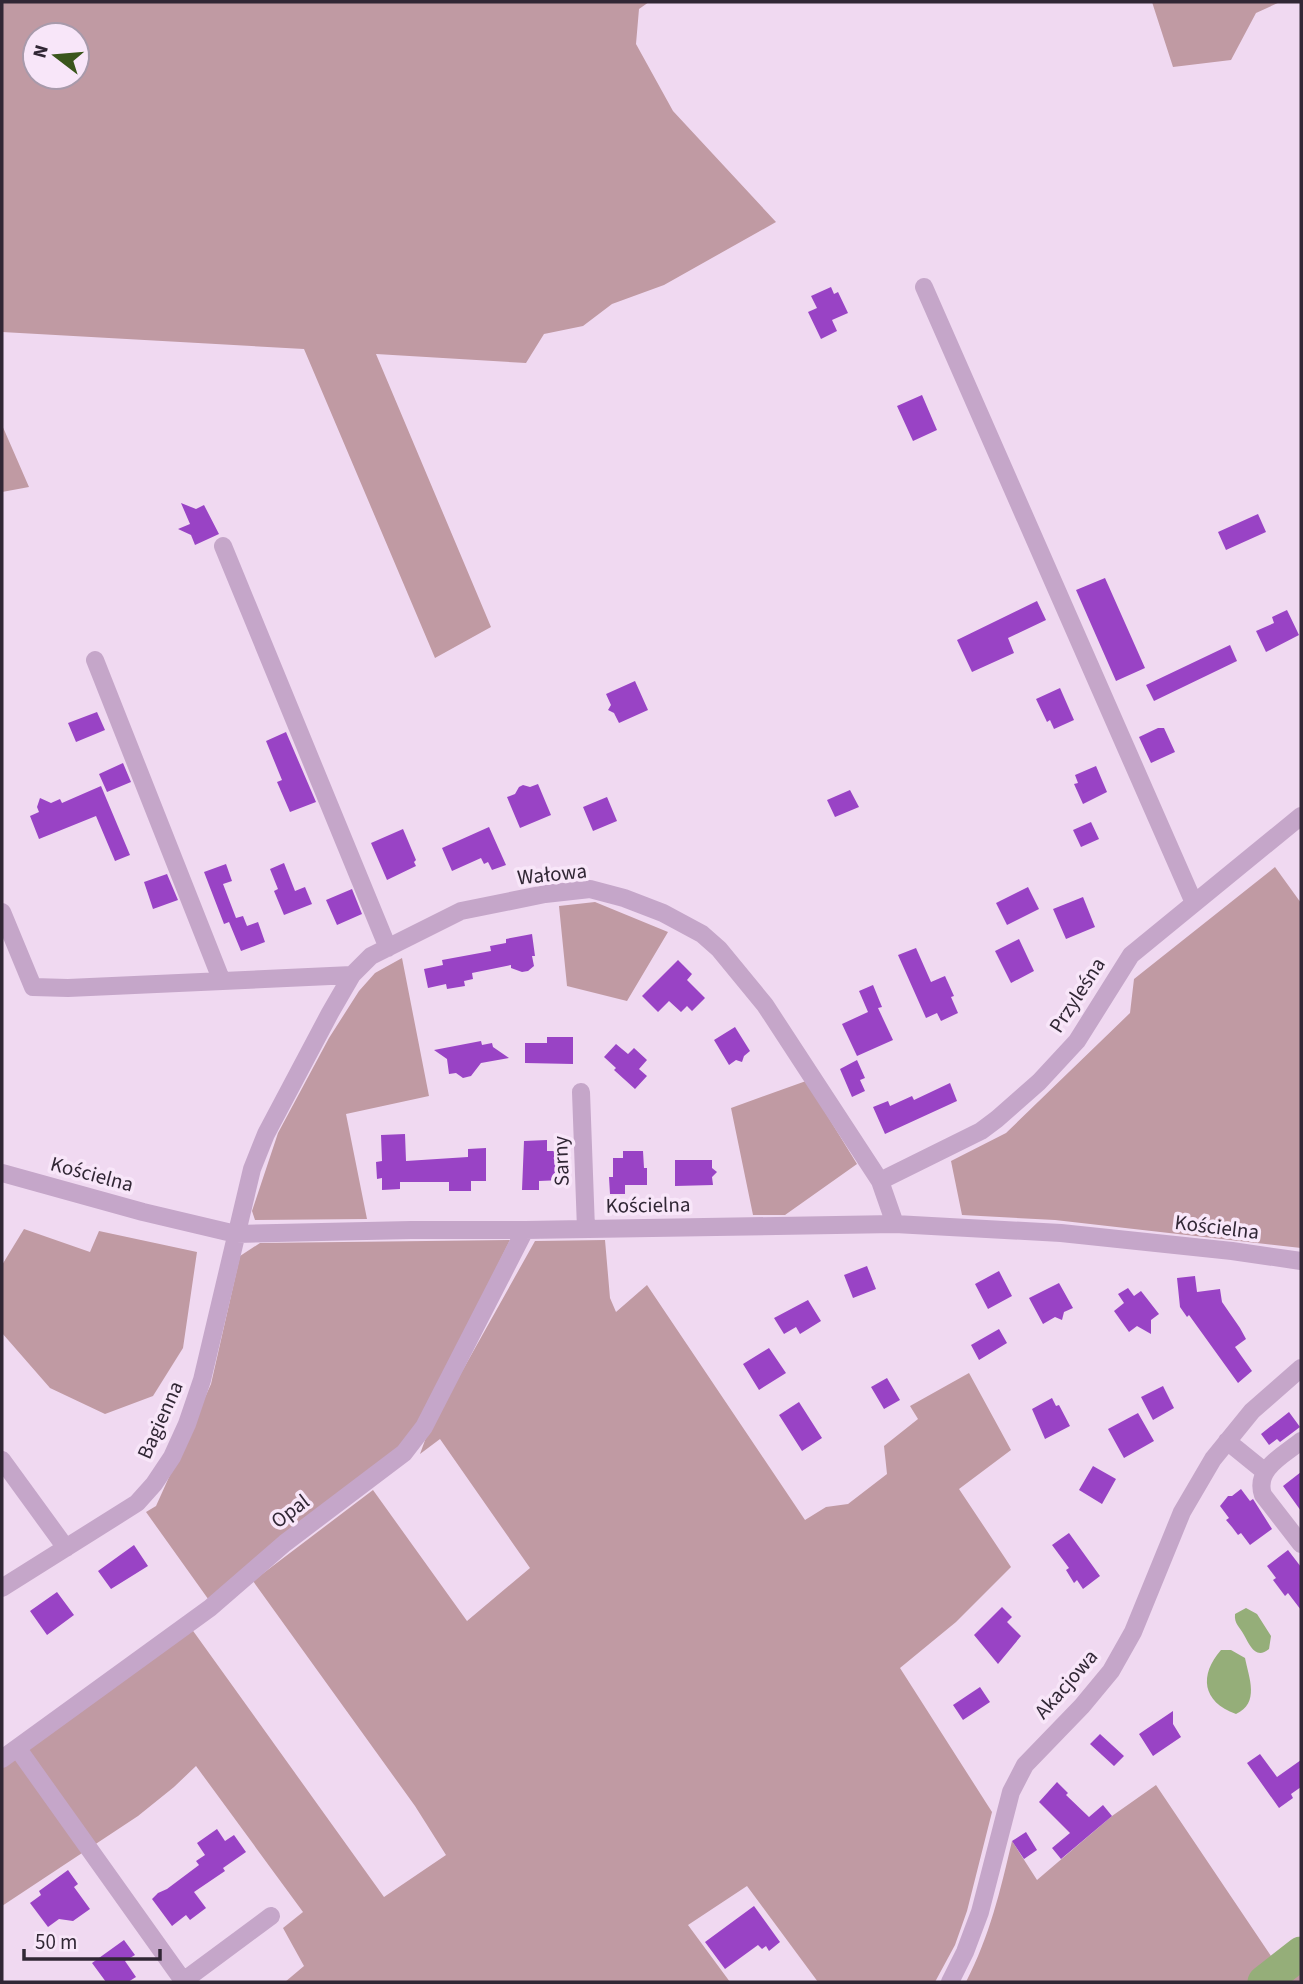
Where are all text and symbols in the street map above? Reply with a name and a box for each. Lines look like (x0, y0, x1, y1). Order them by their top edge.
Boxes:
north arrow (21, 21, 91, 91)
text: N (26, 42, 56, 62)
street label: Wałowa (516, 855, 588, 893)
street label: Przyleśna (1041, 951, 1113, 1039)
street label: Sarny (545, 1135, 577, 1187)
street label: Kościelna (47, 1149, 137, 1199)
street label: Kościelna (605, 1189, 691, 1221)
street label: Kościelna (1173, 1207, 1261, 1247)
street label: Bagienna (129, 1376, 191, 1464)
street label: Opal (265, 1487, 315, 1535)
street label: Akacjowa (1027, 1643, 1105, 1725)
scale bar (24, 1918, 161, 1962)
text: 50 m (35, 1927, 77, 1957)

